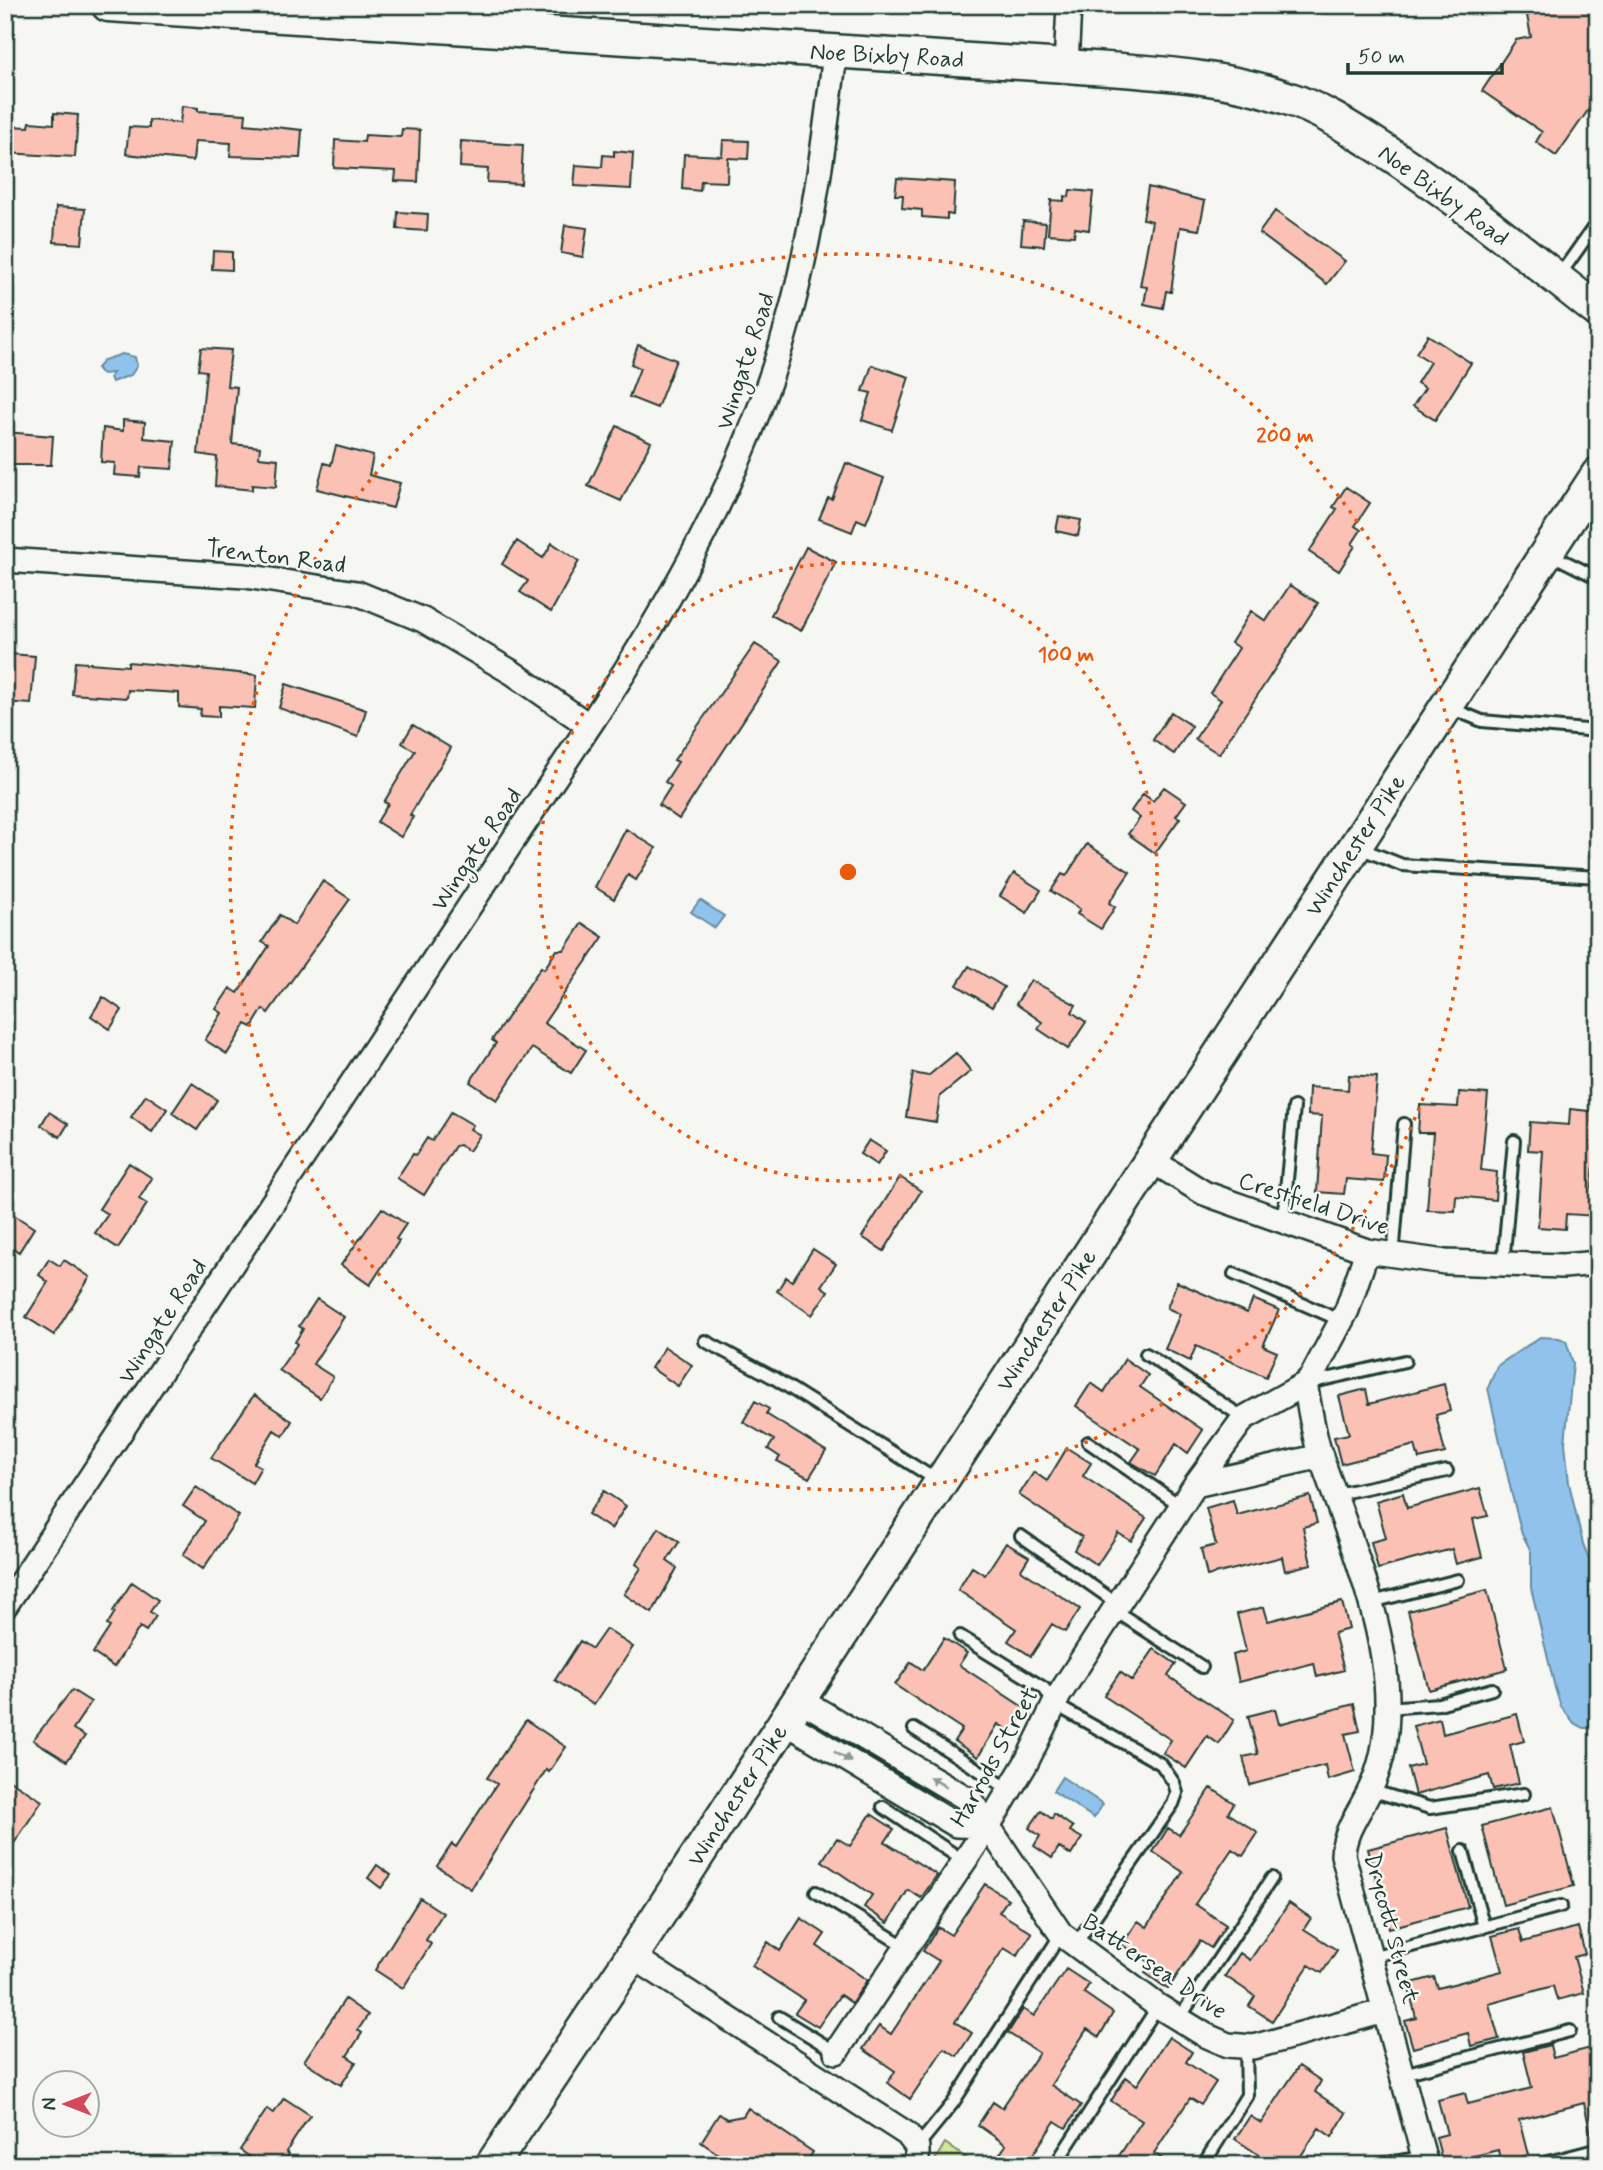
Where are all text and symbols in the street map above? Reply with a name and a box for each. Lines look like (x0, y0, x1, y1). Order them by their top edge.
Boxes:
scale bar (1348, 32, 1502, 76)
street label: Noe Bixby Road (809, 37, 965, 76)
text: 50 m (1358, 43, 1405, 71)
street label: Noe Bixby Road (1372, 138, 1515, 254)
street label: Wingate Road (710, 289, 785, 435)
text: 200 m (1256, 422, 1314, 450)
street label: Trenton Road (204, 534, 348, 581)
text: 100 m (1038, 641, 1094, 669)
street label: Winchester Pike (1299, 769, 1414, 923)
street label: Wingate Road (425, 782, 532, 919)
centre of rings (836, 860, 860, 884)
street label: Crestfield Drive (1234, 1165, 1393, 1243)
street label: Winchester Pike (990, 1244, 1105, 1398)
street label: Wingate Road (111, 1254, 217, 1391)
street label: Harrods Street (944, 1682, 1046, 1833)
street label: Winchester Pike (681, 1719, 796, 1873)
one-way arrow (834, 1751, 853, 1763)
one-way arrow (929, 1775, 948, 1788)
street label: Drycott Street (1356, 1849, 1426, 2007)
street label: Battersea Drive (1076, 1907, 1233, 2027)
north arrow (32, 2068, 102, 2138)
text: N (38, 2098, 63, 2110)

